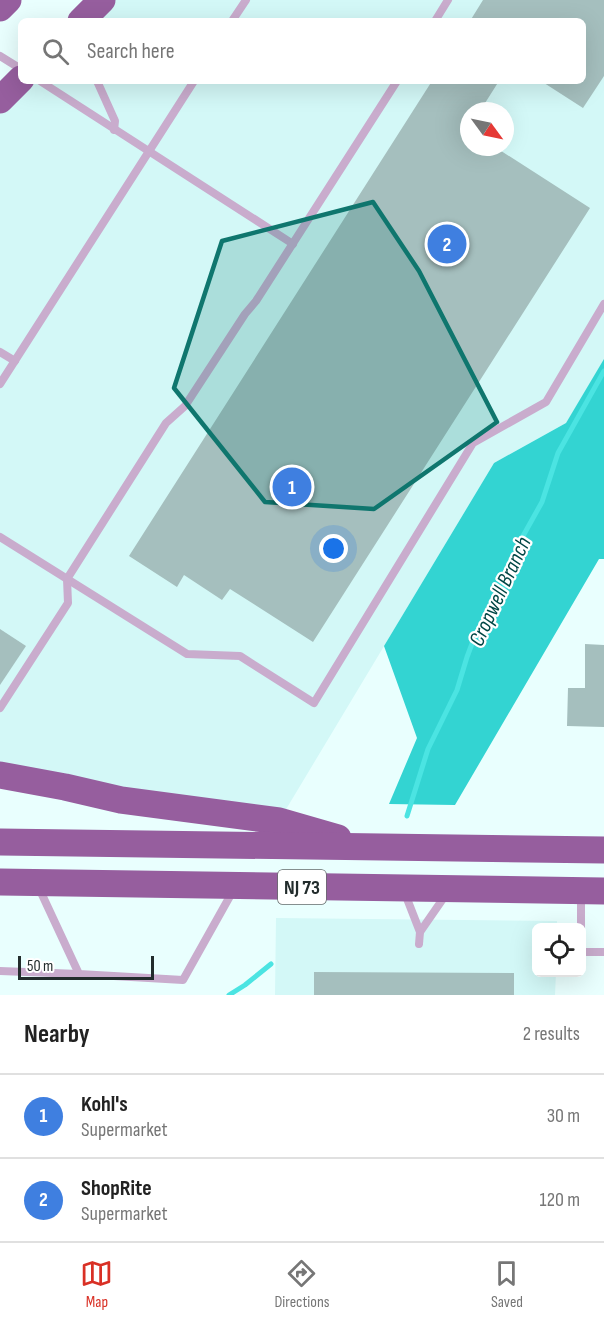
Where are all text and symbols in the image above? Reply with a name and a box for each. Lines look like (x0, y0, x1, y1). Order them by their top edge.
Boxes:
search box (18, 18, 586, 84)
icon: search (39, 35, 72, 68)
text: Search here (87, 38, 174, 65)
north arrow (460, 102, 514, 156)
pin: 2 (428, 222, 466, 266)
pin: 1 (272, 464, 312, 510)
water label: Cropwell Branch (463, 533, 537, 651)
your location (319, 534, 348, 563)
road number: NJ 73 (278, 870, 326, 904)
map controls (532, 923, 586, 977)
button: locate (532, 923, 586, 977)
scale bar (18, 953, 154, 980)
text: 50 m (27, 957, 53, 976)
text: Nearby (24, 1019, 90, 1050)
text: 2 results (523, 1022, 580, 1046)
text: Kohl's (81, 1091, 128, 1118)
text: 1 (40, 1104, 47, 1128)
text: 30 m (547, 1104, 580, 1128)
text: Supermarket (81, 1118, 168, 1142)
text: ShopRite (81, 1175, 152, 1202)
text: 2 (39, 1188, 48, 1212)
text: 120 m (540, 1188, 580, 1212)
text: Supermarket (81, 1202, 168, 1226)
tab: Map (80, 1257, 113, 1312)
tab: Directions (274, 1257, 329, 1312)
tab: Saved (490, 1257, 523, 1312)

